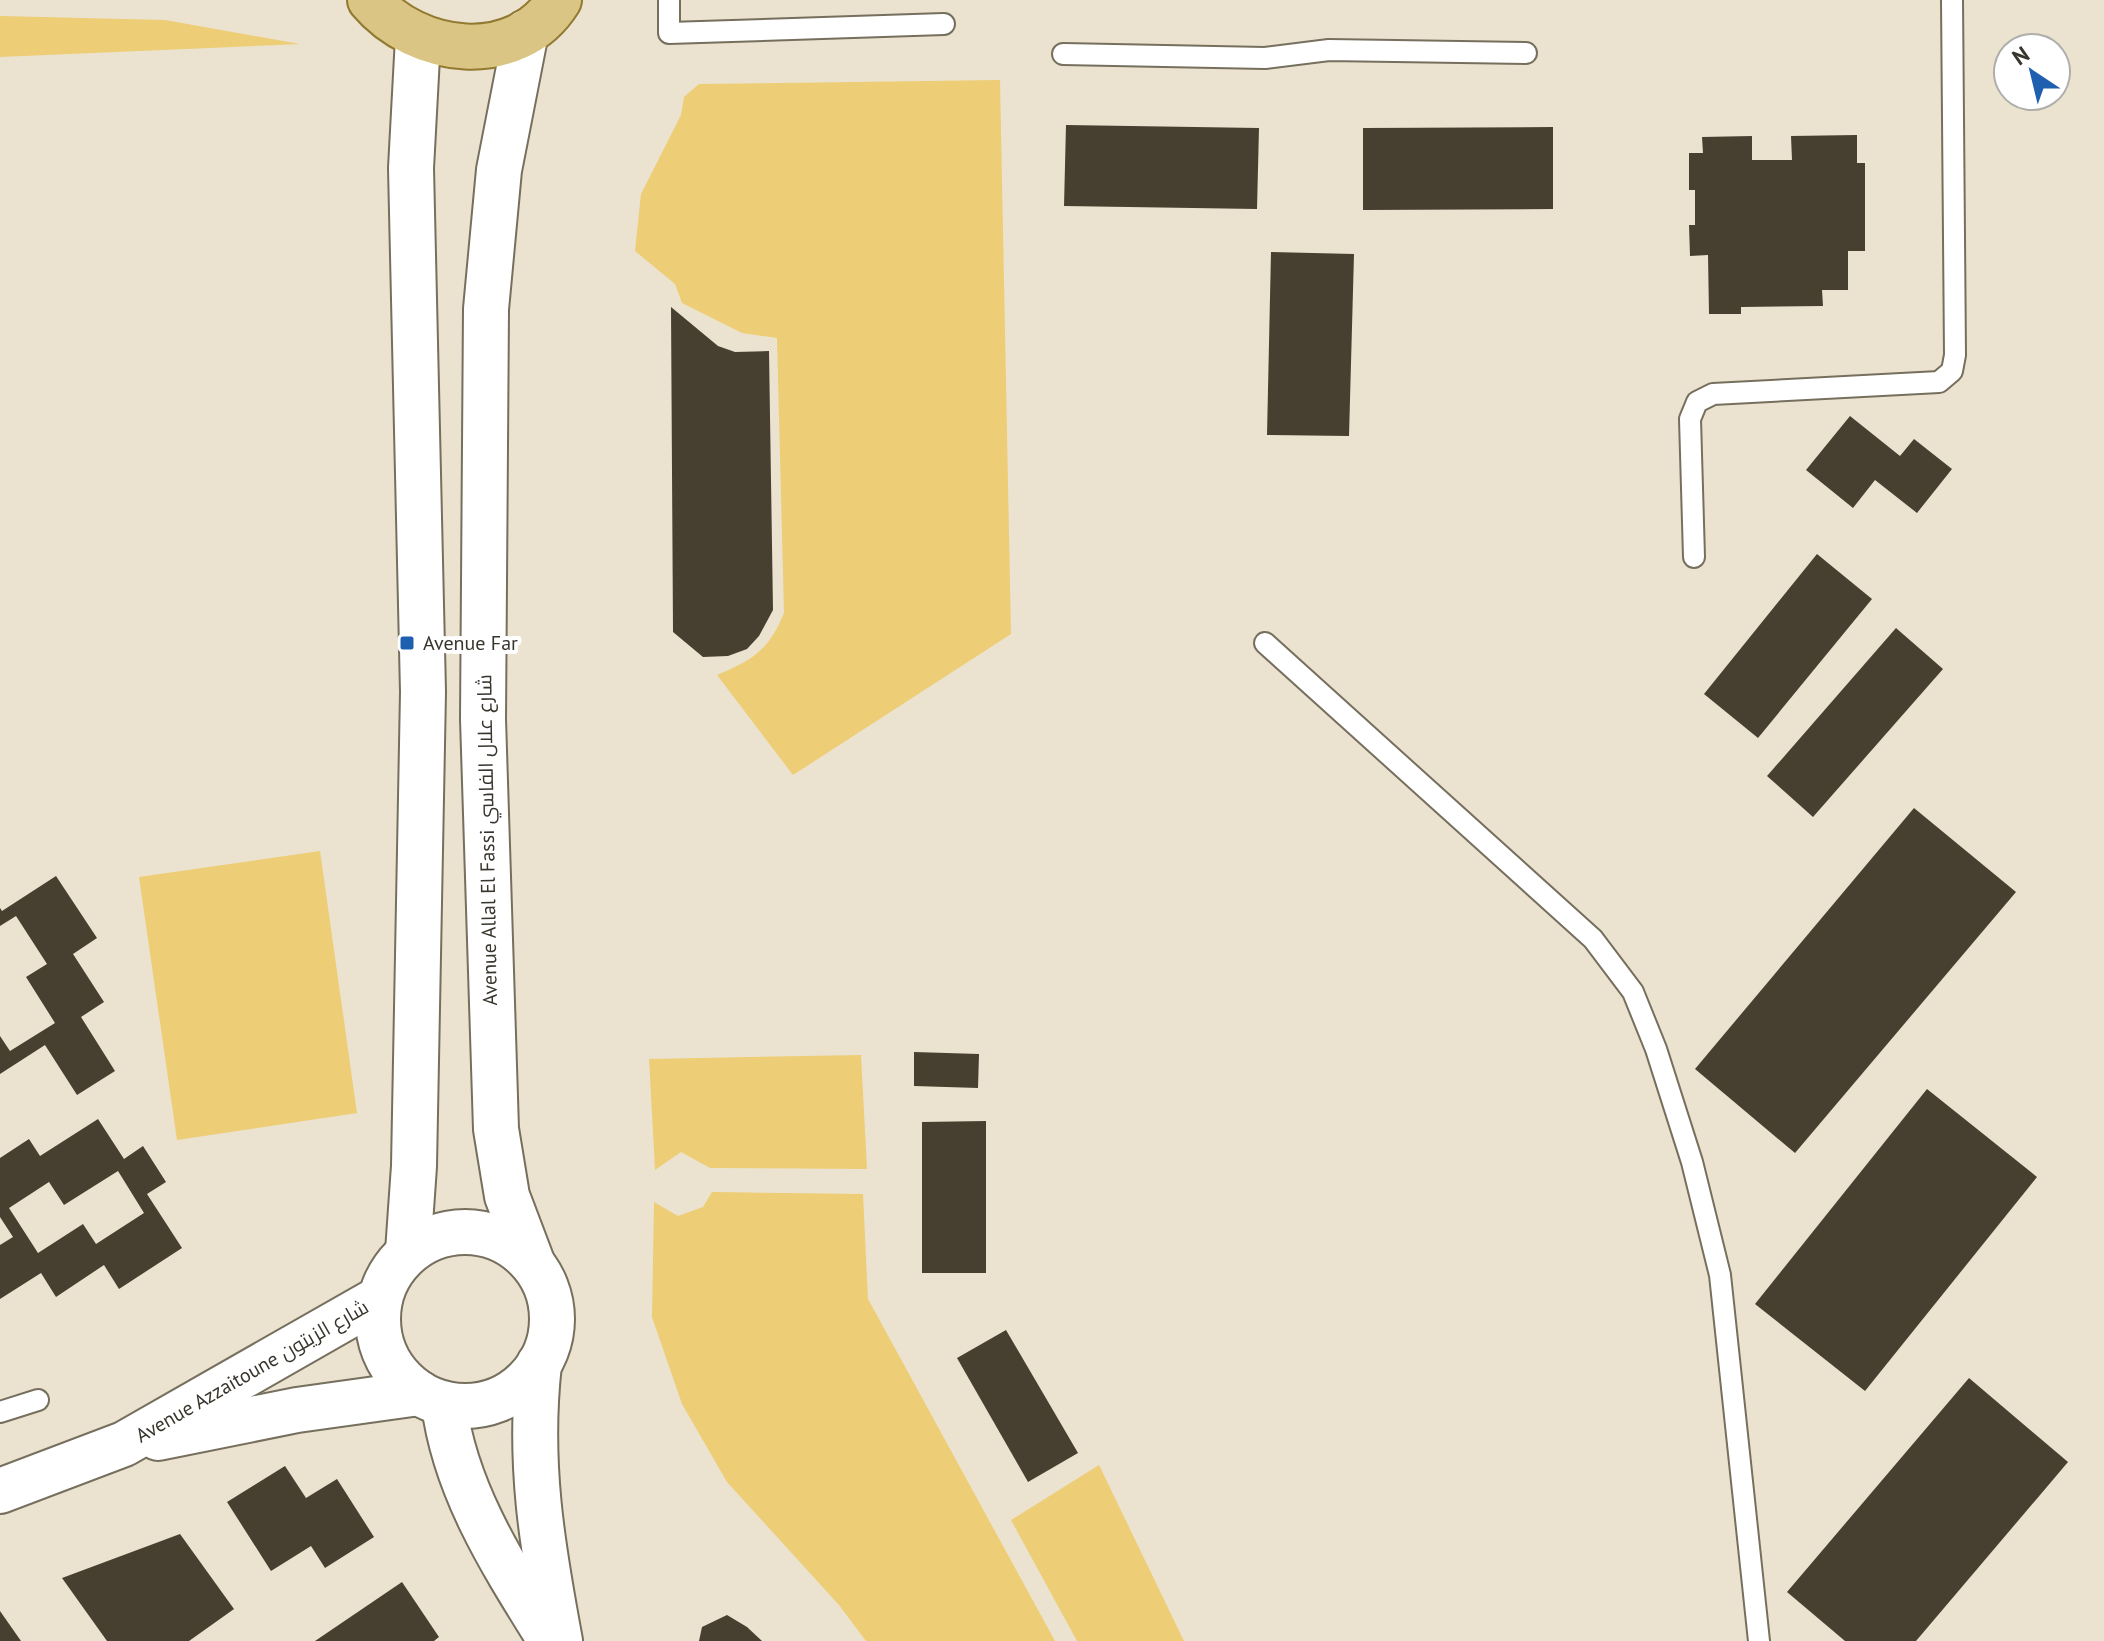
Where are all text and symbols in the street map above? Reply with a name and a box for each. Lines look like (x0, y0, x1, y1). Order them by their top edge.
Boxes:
north arrow (1992, 32, 2072, 112)
text: N (2007, 40, 2034, 71)
place label: Avenue Far (423, 630, 518, 656)
marker: Avenue Far (398, 634, 416, 652)
street label: Avenue Allal El Fassi شارع علال الفاسي (471, 674, 505, 1006)
street label: Avenue Azzaitoune شارع الزيتون (131, 1294, 374, 1449)

